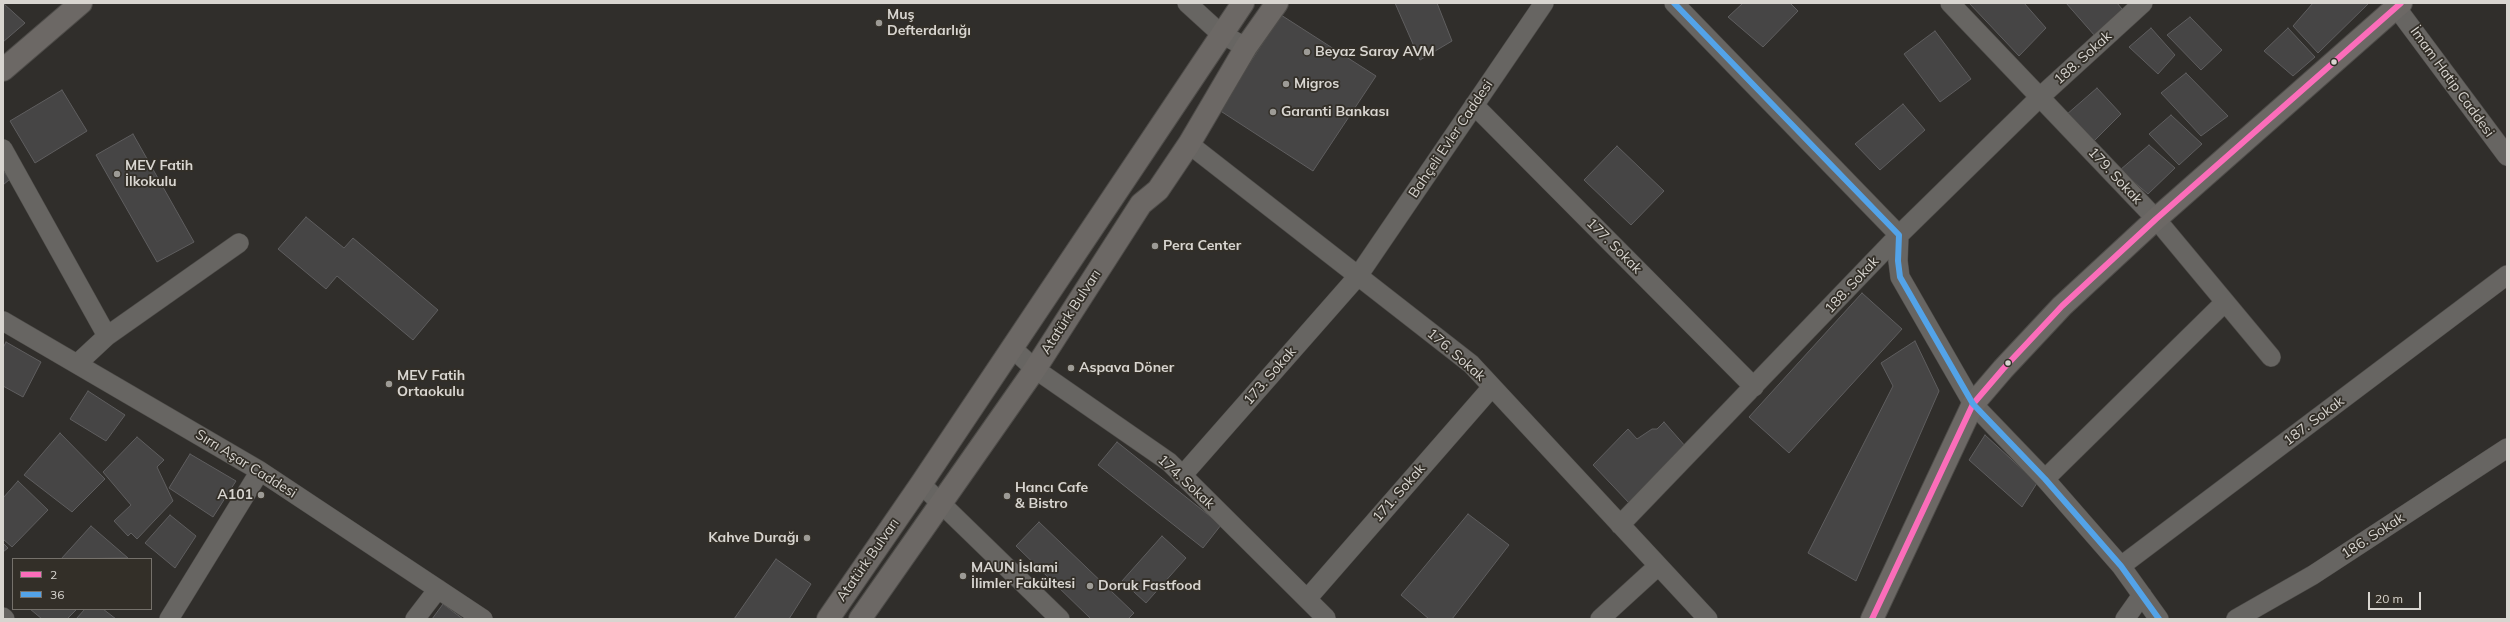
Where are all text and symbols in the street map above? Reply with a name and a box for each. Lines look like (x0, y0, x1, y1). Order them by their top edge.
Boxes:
place label: Muş Defterdarlığı (887, 7, 971, 40)
marker: Muş Defterdarlığı (874, 18, 884, 28)
street label: İmam Hatip Caddesi (2406, 24, 2498, 140)
street label: 188. Sokak (2051, 28, 2115, 88)
place label: Beyaz Saray AVM (1315, 44, 1435, 60)
marker: Beyaz Saray AVM (1302, 47, 1312, 57)
unlabelled marker (2329, 57, 2339, 67)
place label: Migros (1294, 76, 1339, 92)
street label: Bahçeli Evler Caddesi (1405, 77, 1497, 201)
marker: Migros (1281, 79, 1291, 89)
place label: Garanti Bankası (1281, 104, 1389, 120)
marker: Garanti Bankası (1268, 107, 1278, 117)
street label: 179. Sokak (2084, 144, 2146, 208)
place label: MEV Fatih İlkokulu (125, 158, 193, 190)
marker: MEV Fatih İlkokulu (112, 169, 122, 179)
street label: 177. Sokak (1583, 215, 1645, 277)
place label: Pera Center (1163, 238, 1241, 254)
marker: Pera Center (1150, 241, 1160, 251)
street label: 188. Sokak (1821, 253, 1883, 317)
street label: Atatürk Bulvarı (1037, 267, 1105, 357)
street label: 176. Sokak (1424, 325, 1488, 385)
street label: 173. Sokak (1240, 344, 1300, 408)
unlabelled marker (2003, 358, 2013, 368)
place label: Aspava Döner (1079, 360, 1174, 376)
marker: Aspava Döner (1066, 363, 1076, 373)
place label: MEV Fatih Ortaokulu (397, 368, 465, 400)
marker: MEV Fatih Ortaokulu (384, 379, 394, 389)
street label: 187. Sokak (2280, 393, 2348, 449)
street label: Sırrı Aşar Caddesi (192, 426, 300, 502)
street label: 174. Sokak (1154, 451, 1218, 513)
street label: 171. Sokak (1369, 461, 1429, 525)
place label: Hancı Cafe & Bistro (1015, 480, 1088, 512)
place label: A101 (217, 487, 253, 503)
marker: A101 (256, 490, 266, 500)
marker: Hancı Cafe & Bistro (1002, 491, 1012, 501)
street label: 186. Sokak (2338, 509, 2408, 563)
street label: Atatürk Bulvarı (833, 515, 903, 605)
place label: Kahve Durağı (708, 530, 799, 546)
marker: Kahve Durağı (802, 533, 812, 543)
legend (12, 558, 152, 610)
place label: MAUN İslami İlimler Fakültesi (971, 560, 1075, 592)
text: 2 (50, 567, 57, 582)
marker: MAUN İslami İlimler Fakültesi (958, 571, 968, 581)
place label: Doruk Fastfood (1098, 578, 1201, 594)
marker: Doruk Fastfood (1085, 581, 1095, 591)
scale bar (2370, 584, 2423, 610)
text: 36 (50, 587, 64, 602)
text: 20 m (2375, 591, 2403, 606)

